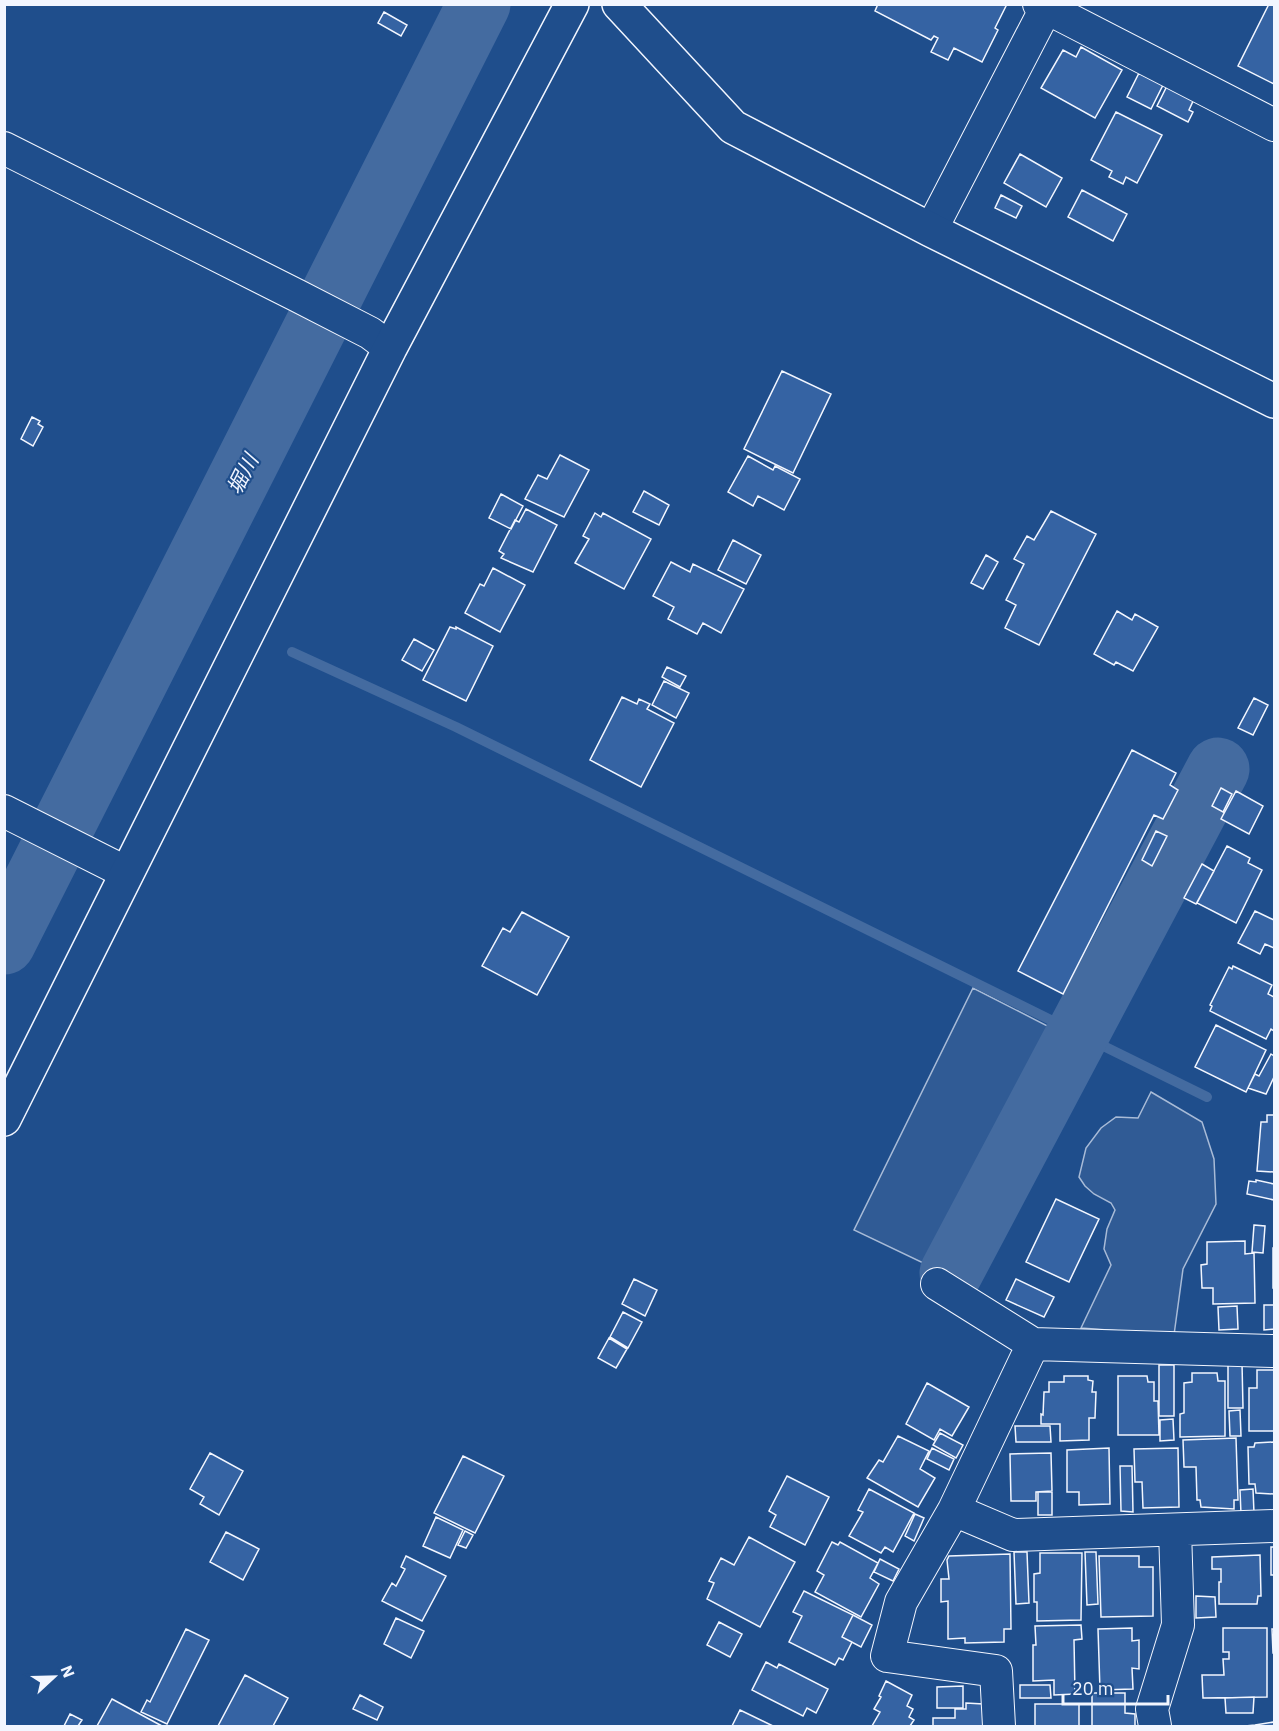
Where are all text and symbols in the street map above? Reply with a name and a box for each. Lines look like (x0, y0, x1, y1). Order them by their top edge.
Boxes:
water label: 堀川 (220, 447, 265, 499)
north arrow (24, 1647, 84, 1707)
text: N (56, 1662, 79, 1681)
scale bar (1063, 1668, 1168, 1706)
text: 20 m (1072, 1677, 1114, 1700)

